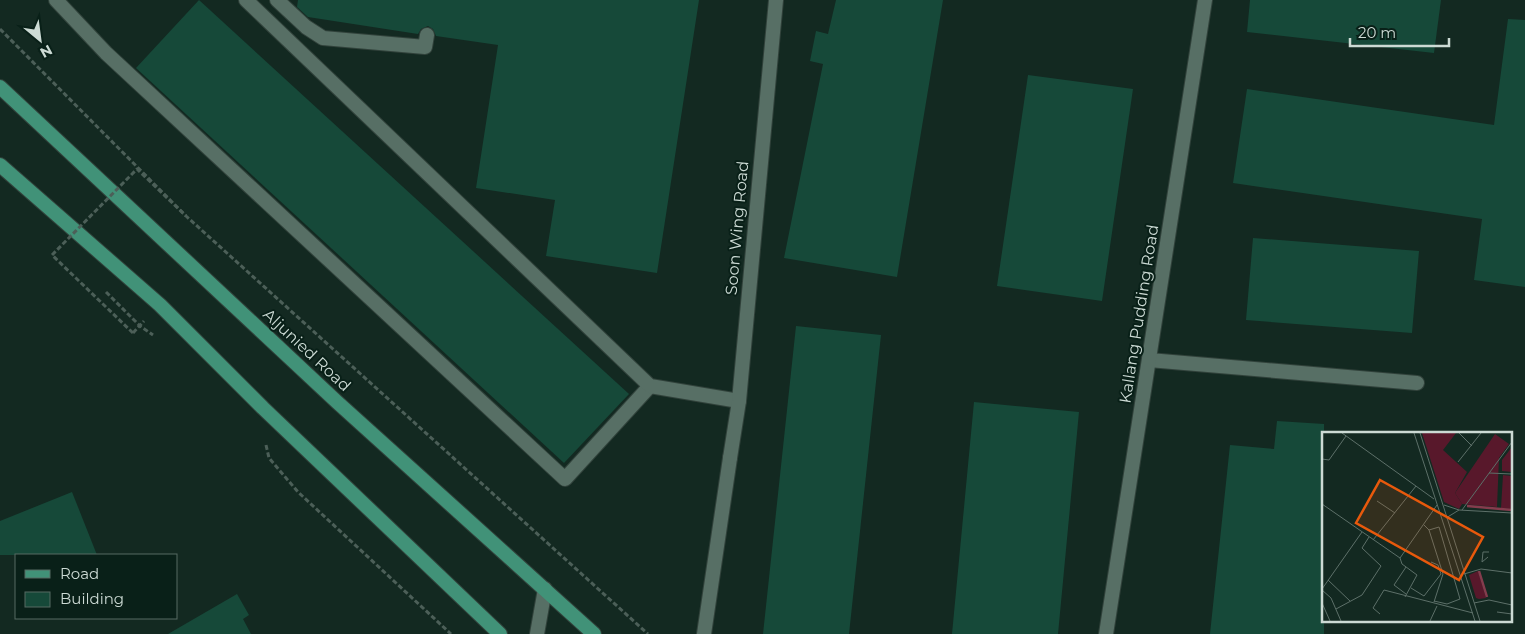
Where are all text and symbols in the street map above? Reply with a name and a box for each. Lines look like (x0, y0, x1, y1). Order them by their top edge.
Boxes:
north arrow (15, 15, 65, 65)
scale bar (1350, 15, 1449, 47)
text: 20 m (1358, 23, 1396, 42)
text: N (37, 41, 56, 62)
street label: Soon Wing Road (722, 160, 752, 296)
street label: Kallang Pudding Road (1115, 223, 1163, 405)
street label: Aljunied Road (259, 305, 355, 395)
inset map (1322, 432, 1512, 622)
legend (15, 554, 178, 619)
text: Road (60, 564, 99, 583)
text: Building (60, 589, 124, 608)

